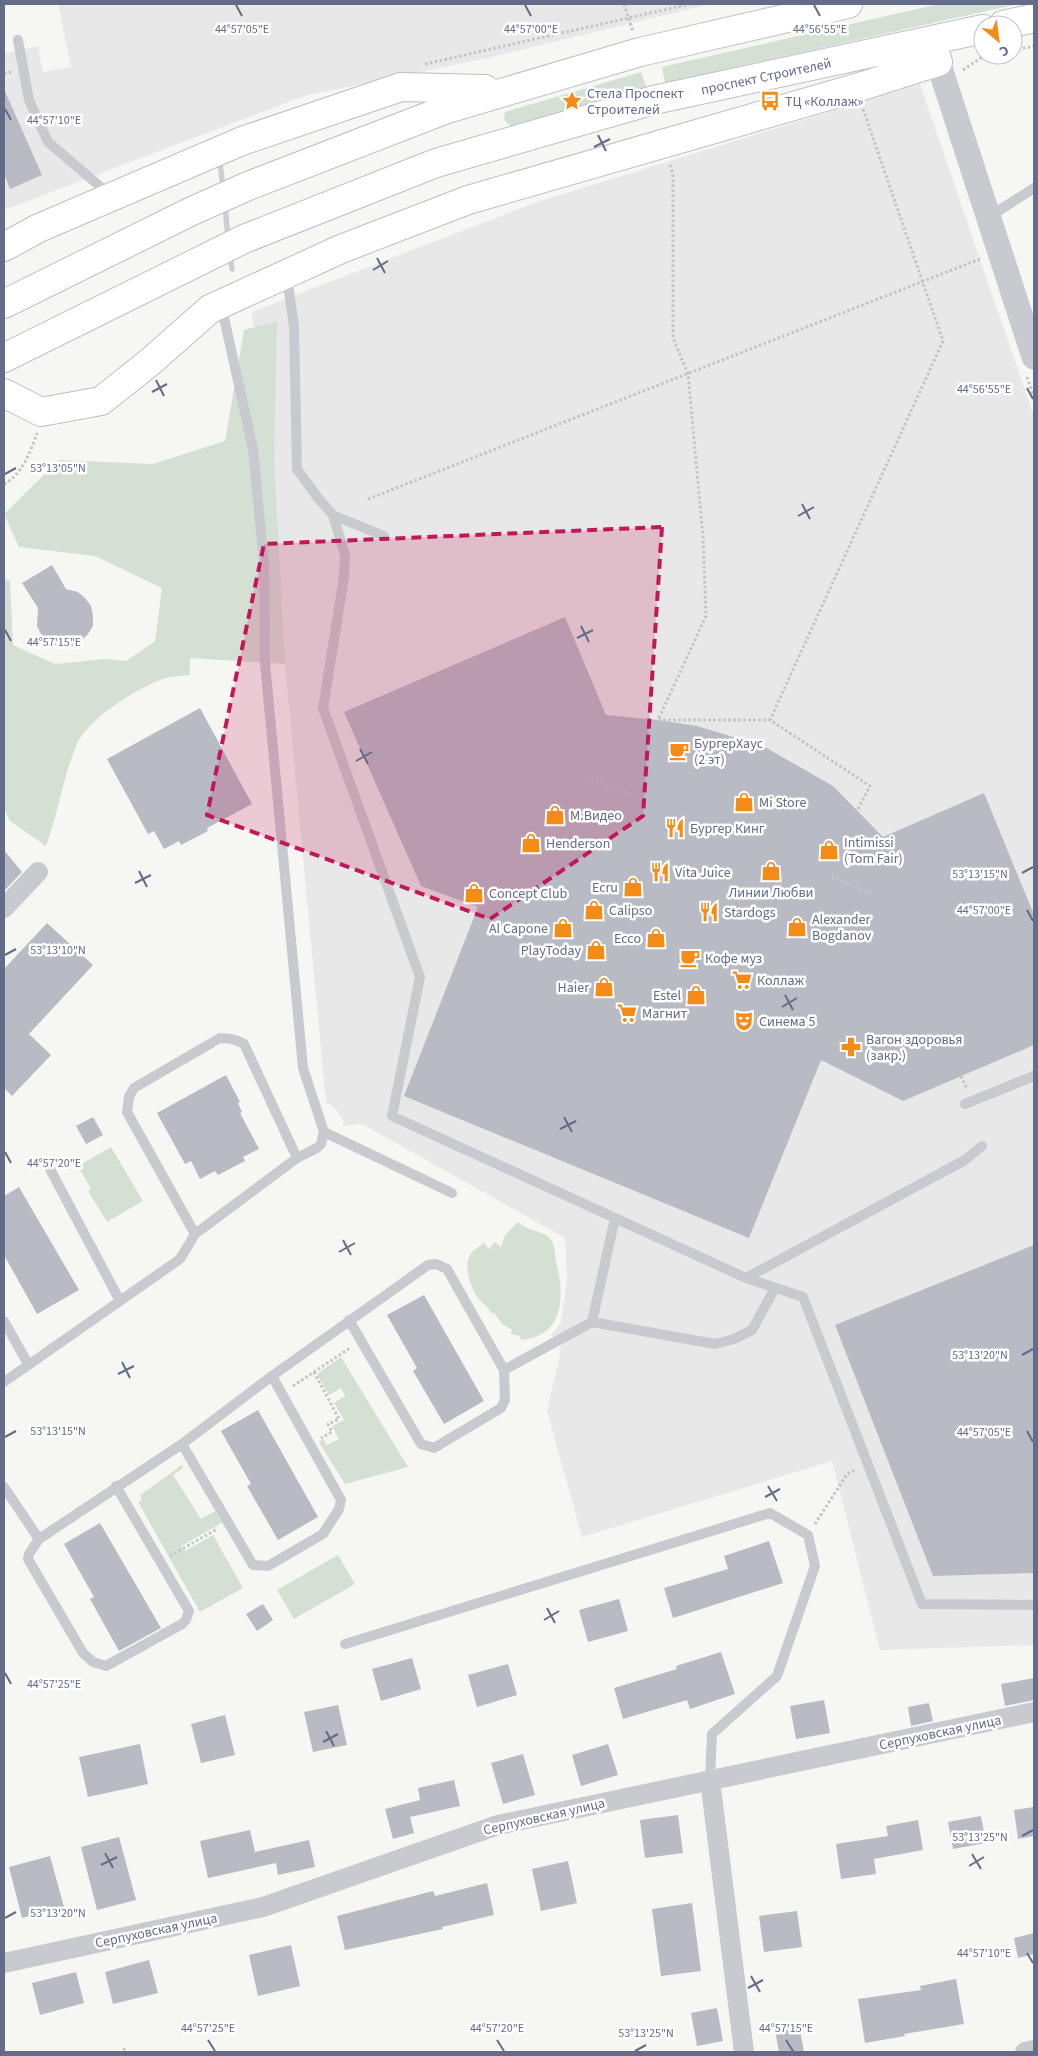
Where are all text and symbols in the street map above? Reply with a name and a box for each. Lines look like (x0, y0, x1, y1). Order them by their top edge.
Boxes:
north arrow (973, 15, 1023, 65)
text: 44°57'05"E (215, 21, 269, 38)
text: 44°57'00"E (504, 21, 558, 38)
text: 44°56'55"E (793, 21, 847, 38)
text: С (995, 40, 1012, 61)
street label: проспект Строителей (699, 53, 833, 101)
place label: Стела Проспект Строителей (587, 84, 684, 120)
place icon: Стела Проспект Строителей (561, 90, 583, 112)
bus stop icon: ТЦ «Коллаж» (759, 90, 781, 112)
place label: ТЦ «Коллаж» (785, 92, 863, 112)
text: 44°57'10"E (27, 112, 81, 129)
text: 44°56'55"E (957, 381, 1011, 398)
text: 53°13'05"N (30, 460, 86, 477)
text: 44°57'15"E (27, 634, 81, 651)
place label: БургерХаус (2 эт) (694, 734, 764, 770)
cafe icon: БургерХаус (2 эт) (668, 740, 690, 762)
shop icon: Mi Store (733, 791, 755, 813)
place label: Mi Store (759, 793, 806, 813)
shop icon: М.Видео (544, 804, 566, 826)
place label: М.Видео (570, 806, 622, 826)
restaurant icon: Бургер Кинг (664, 817, 686, 839)
place label: Бургер Кинг (690, 819, 765, 839)
shop icon: Henderson (520, 832, 542, 854)
place label: Intimissi (Tom Fair) (844, 833, 903, 869)
place label: Henderson (546, 834, 610, 854)
shop icon: Intimissi (Tom Fair) (818, 839, 840, 861)
shop icon: Линии Любви (760, 860, 782, 882)
restaurant icon: Vita Juice (649, 861, 671, 883)
place label: Vita Juice (675, 863, 731, 883)
text: 53°13'15"N (952, 866, 1008, 883)
shop icon: Ecru (622, 876, 644, 898)
place label: Ecru (592, 878, 618, 898)
shop icon: Concept Club (463, 882, 485, 904)
place label: Линии Любви (728, 883, 814, 903)
place label: Concept Club (489, 884, 568, 904)
shop icon: Calipso (583, 899, 605, 921)
place label: Calipso (609, 901, 652, 921)
restaurant icon: Stardogs (698, 901, 720, 923)
text: 44°57'00"E (957, 902, 1011, 919)
place label: Stardogs (724, 903, 776, 923)
place label: Alexander Bogdanov (812, 910, 872, 946)
shop icon: Alexander Bogdanov (786, 916, 808, 938)
shop icon: Al Capone (552, 917, 574, 939)
place label: Al Capone (489, 919, 548, 939)
shop icon: Ecco (645, 927, 667, 949)
place label: Ecco (614, 929, 641, 949)
shop icon: PlayToday (585, 939, 607, 961)
place label: PlayToday (521, 941, 581, 961)
text: 53°13'10"N (30, 942, 86, 959)
cafe icon: Кофе муз (679, 947, 701, 969)
place label: Кофе муз (705, 949, 762, 969)
supermarket icon: Коллаж (731, 969, 753, 991)
place label: Коллаж (757, 971, 805, 991)
shop icon: Haier (593, 976, 615, 998)
place label: Haier (558, 978, 589, 998)
shop icon: Estel (685, 984, 707, 1006)
place label: Estel (653, 986, 681, 1006)
supermarket icon: Магнит (616, 1002, 638, 1024)
place label: Магнит (642, 1004, 688, 1024)
theatre icon: Синема 5 (733, 1010, 755, 1032)
place label: Синема 5 (759, 1012, 815, 1032)
place label: Вагон здоровья (закр.) (866, 1030, 963, 1066)
pharmacy icon: Вагон здоровья (закр.) (840, 1036, 862, 1058)
text: 44°57'20"E (27, 1155, 81, 1172)
text: 53°13'20"N (952, 1347, 1008, 1364)
text: 53°13'15"N (30, 1423, 86, 1440)
text: 44°57'05"E (957, 1424, 1011, 1441)
text: 44°57'25"E (27, 1676, 81, 1693)
street label: Серпуховская улица (877, 1710, 1003, 1756)
street label: Серпуховская улица (481, 1793, 607, 1841)
text: 53°13'25"N (952, 1829, 1008, 1846)
text: 53°13'20"N (30, 1905, 86, 1922)
street label: Серпуховская улица (93, 1908, 219, 1954)
text: 44°57'10"E (957, 1945, 1011, 1962)
text: 44°57'25"E (181, 2020, 235, 2037)
text: 44°57'20"E (470, 2020, 524, 2037)
text: 44°57'15"E (759, 2020, 813, 2037)
text: 53°13'25"N (618, 2025, 674, 2042)

